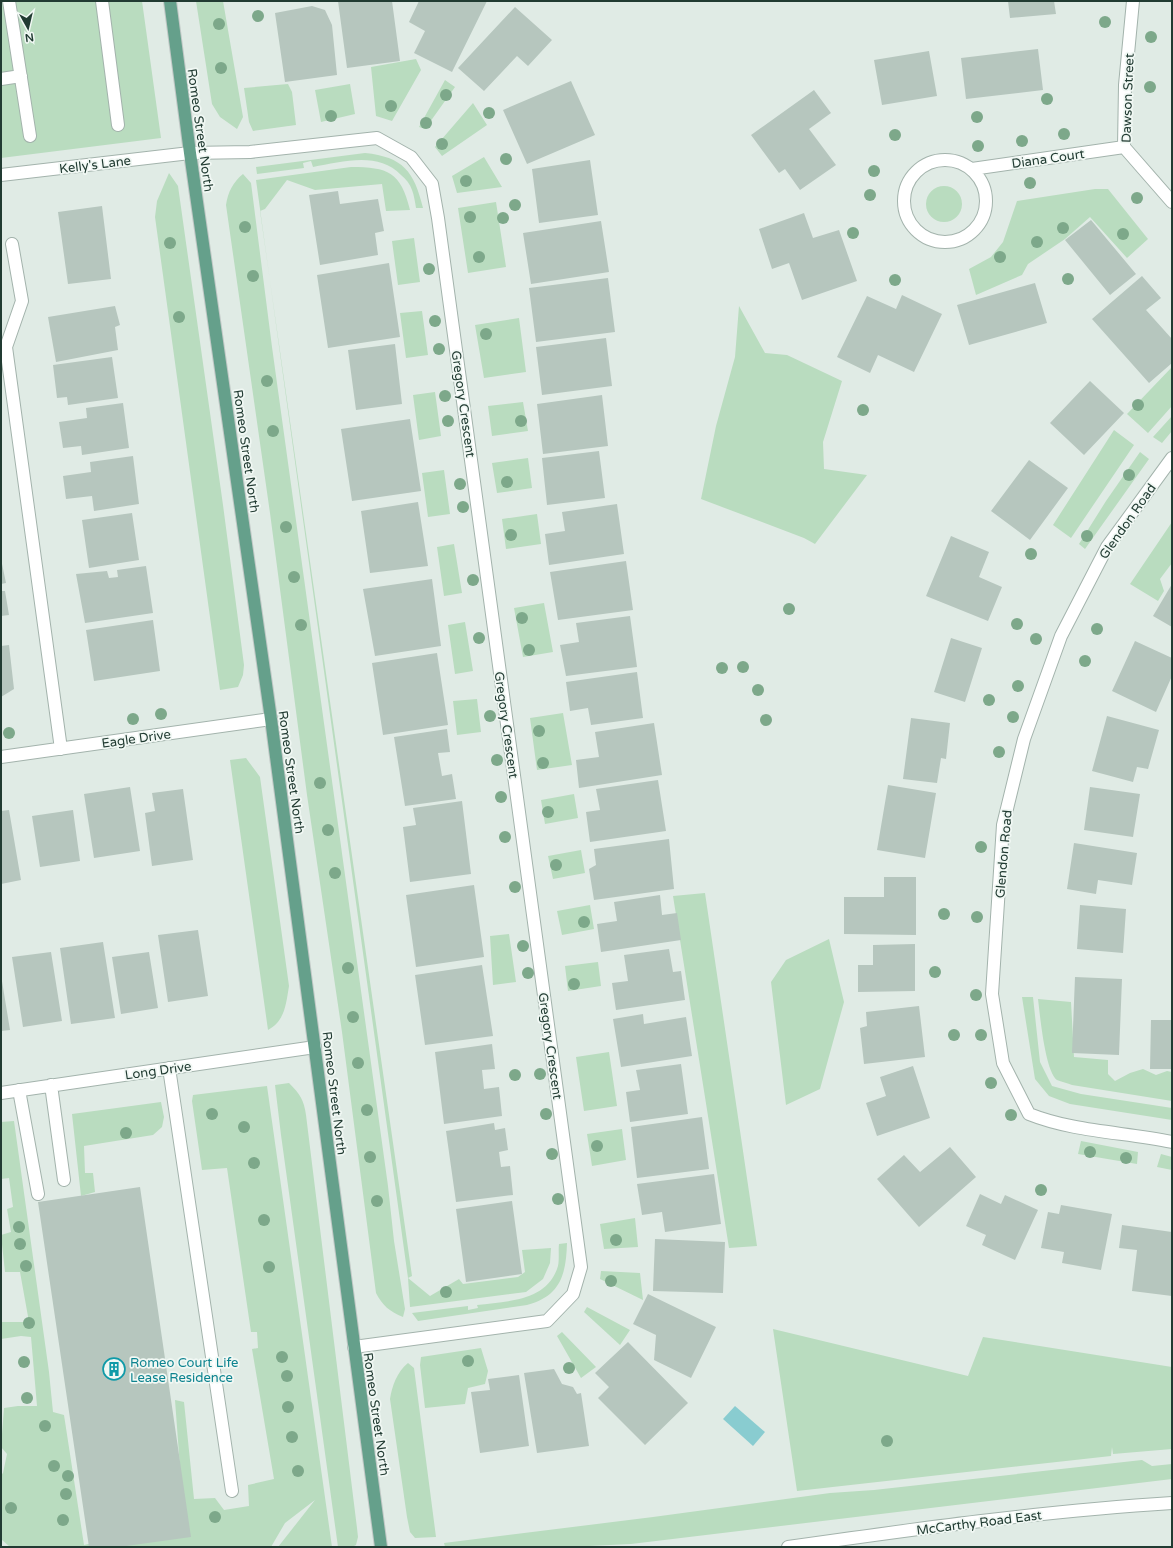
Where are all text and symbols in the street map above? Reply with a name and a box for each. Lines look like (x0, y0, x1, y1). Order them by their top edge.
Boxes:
north arrow (8, 8, 48, 48)
text: N (24, 30, 35, 44)
street label: Dawson Street (1118, 53, 1138, 143)
street label: Romeo Street North (183, 67, 217, 193)
street label: Diana Court (1011, 146, 1086, 172)
street label: Kelly's Lane (58, 153, 132, 177)
street label: Gregory Crescent (448, 350, 478, 459)
street label: Romeo Street North (229, 388, 263, 514)
street label: Glendon Road (1096, 481, 1160, 562)
street label: Gregory Crescent (491, 671, 521, 780)
street label: Romeo Street North (274, 709, 308, 835)
street label: Eagle Drive (101, 726, 172, 752)
street label: Glendon Road (992, 809, 1016, 899)
street label: Gregory Crescent (535, 992, 565, 1101)
street label: Romeo Street North (318, 1030, 350, 1156)
street label: Long Drive (124, 1058, 192, 1084)
street label: Romeo Street North (359, 1351, 393, 1477)
place label: Romeo Court Life Lease Residence (130, 1355, 238, 1386)
building icon: Romeo Court Life Lease Residence (101, 1356, 127, 1382)
street label: McCarthy Road East (915, 1507, 1043, 1539)

